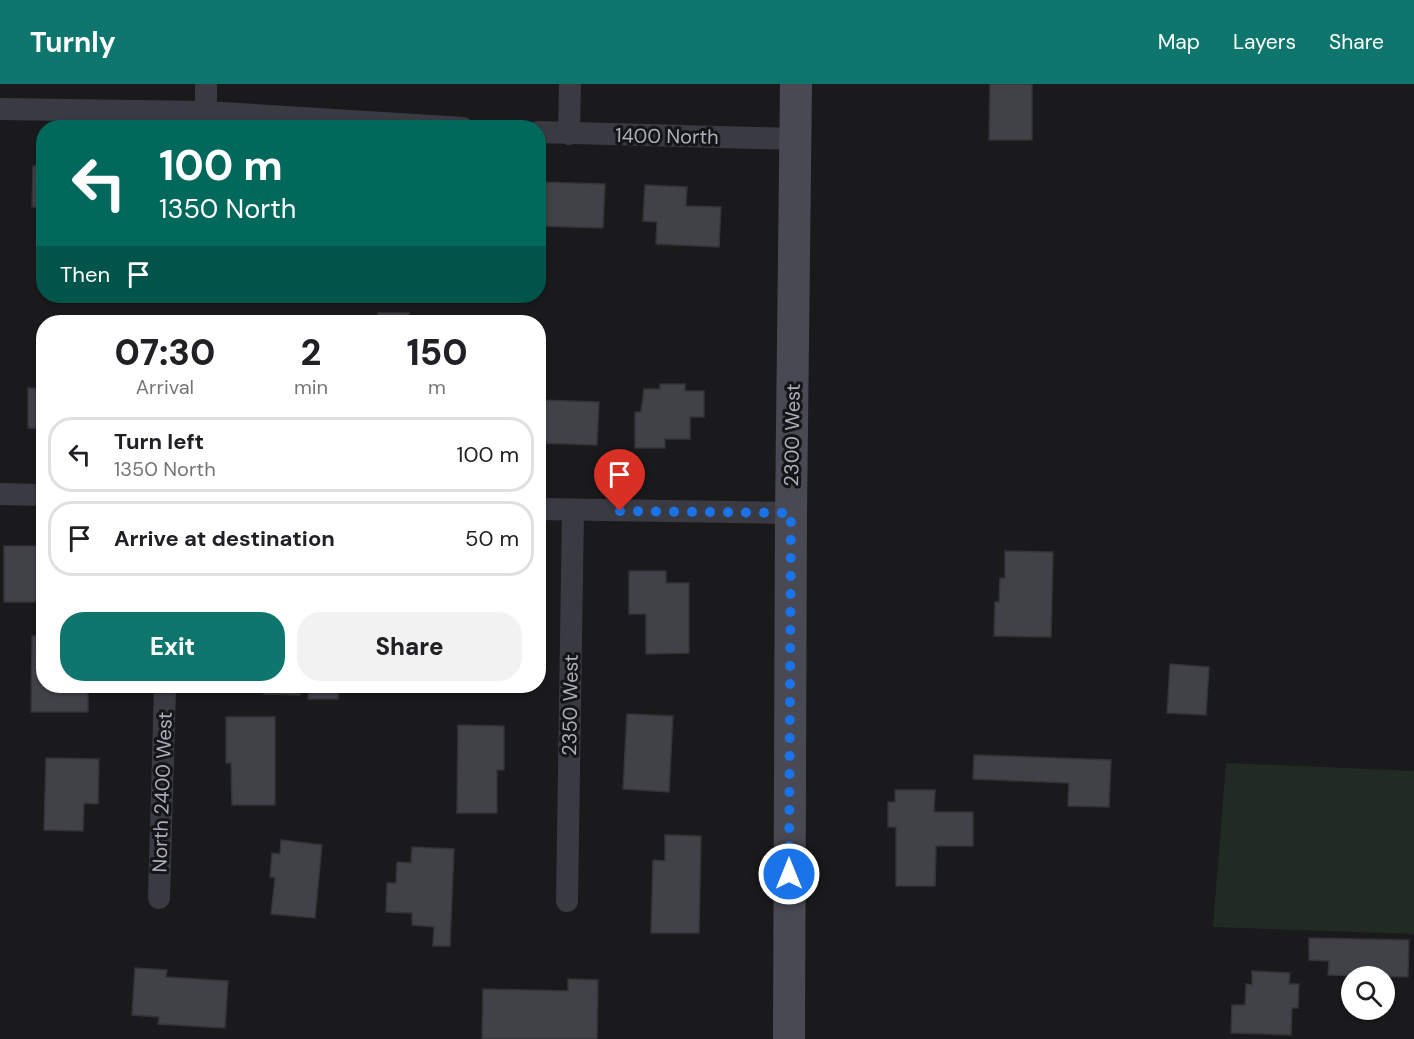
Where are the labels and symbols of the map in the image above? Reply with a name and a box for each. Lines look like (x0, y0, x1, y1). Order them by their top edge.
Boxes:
street label: 1400 North (615, 122, 719, 150)
street label: 2300 West (778, 383, 806, 487)
pin (594, 449, 645, 511)
street label: 2350 West (556, 654, 584, 756)
street label: North 2400 West (146, 711, 178, 873)
position arrow (757, 842, 821, 906)

